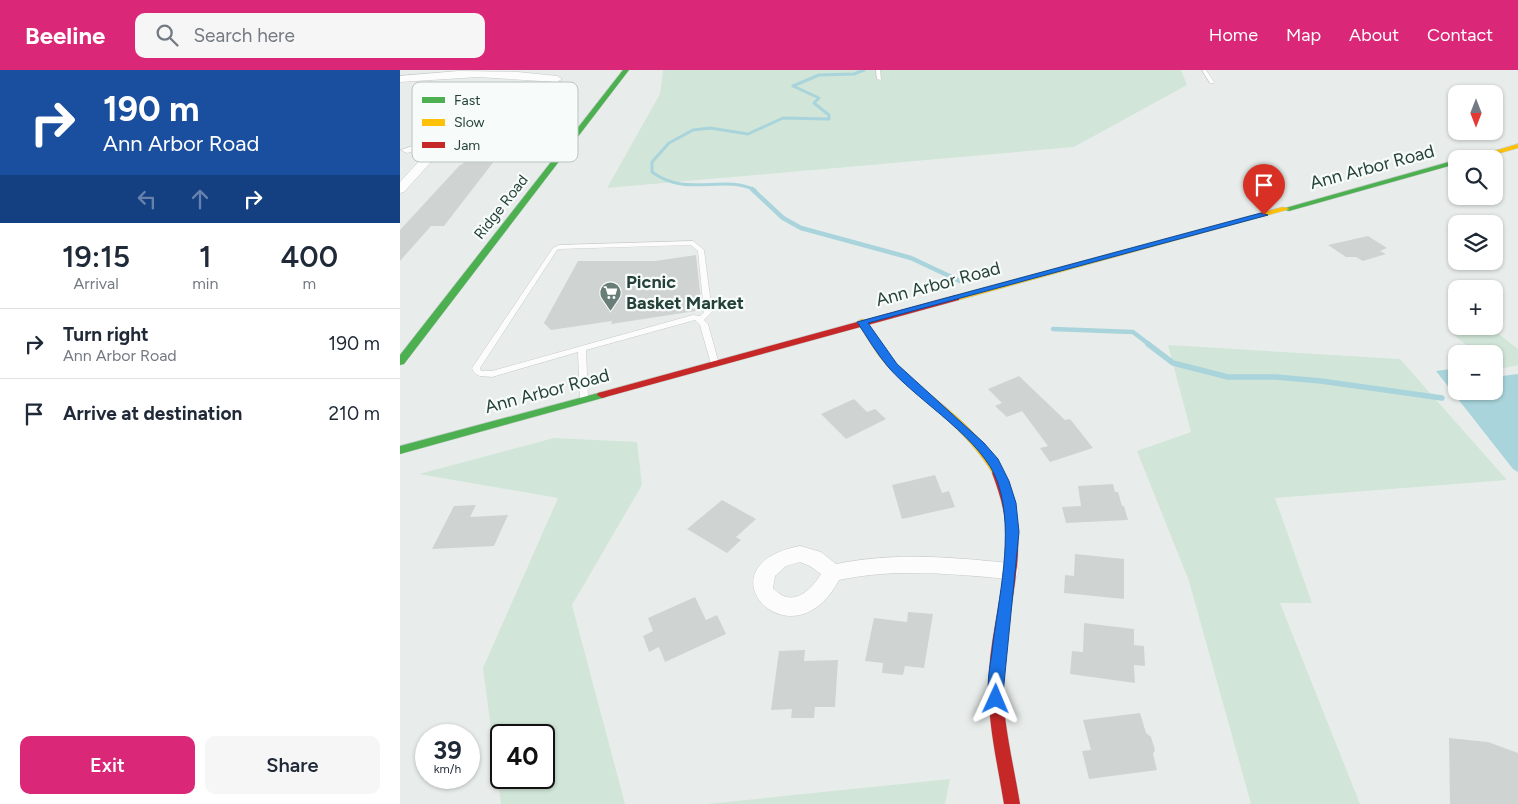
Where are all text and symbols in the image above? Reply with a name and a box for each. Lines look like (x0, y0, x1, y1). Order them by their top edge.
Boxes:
search box (135, 13, 485, 58)
text: Beeline (25, 21, 105, 50)
icon: search (153, 21, 181, 49)
text: Search here (193, 24, 295, 47)
text: Home (1209, 24, 1258, 46)
text: Map (1286, 24, 1321, 46)
text: About (1349, 24, 1399, 46)
text: Contact (1427, 24, 1493, 46)
legend (412, 82, 578, 162)
north arrow (1448, 85, 1502, 140)
map controls (1448, 85, 1503, 400)
text: 190 m (103, 88, 200, 130)
icon: right (20, 90, 85, 155)
text: Fast (454, 92, 480, 109)
text: Slow (454, 114, 485, 131)
text: Ann Arbor Road (103, 130, 259, 157)
text: Jam (454, 137, 480, 154)
street label: Ann Arbor Road (1307, 140, 1437, 194)
button: search (1448, 150, 1503, 205)
pin (1243, 164, 1285, 215)
street label: Ridge Road (470, 171, 532, 243)
icon: arrive (1250, 171, 1278, 199)
icon: left (133, 185, 161, 213)
icon: ahead (186, 185, 214, 213)
icon: right (239, 185, 267, 213)
button: layers (1448, 215, 1503, 270)
text: 19:15 (62, 238, 130, 275)
text: 1 (199, 238, 212, 275)
text: 400 (280, 238, 338, 275)
street label: Ann Arbor Road (873, 257, 1003, 311)
place label: Picnic Basket Market (626, 271, 744, 314)
text: Arrival (73, 274, 119, 293)
text: min (192, 274, 218, 293)
text: m (302, 274, 316, 293)
supermarket icon: Picnic Basket Market (598, 280, 622, 311)
button: + (1448, 280, 1503, 335)
text: Turn right (63, 323, 149, 346)
icon: right (20, 330, 48, 358)
text: 190 m (328, 332, 380, 355)
button: − (1448, 345, 1503, 400)
text: Ann Arbor Road (63, 346, 177, 365)
street label: Ann Arbor Road (482, 364, 612, 418)
icon: arrive (20, 400, 48, 428)
text: Arrive at destination (63, 402, 242, 425)
text: 210 m (328, 402, 380, 425)
position arrow (969, 672, 1021, 724)
speed limit sign: 40 (490, 724, 555, 789)
text: 39 (433, 735, 462, 765)
button: Exit (20, 736, 195, 794)
button: Share (205, 736, 380, 794)
text: km/h (434, 762, 461, 776)

